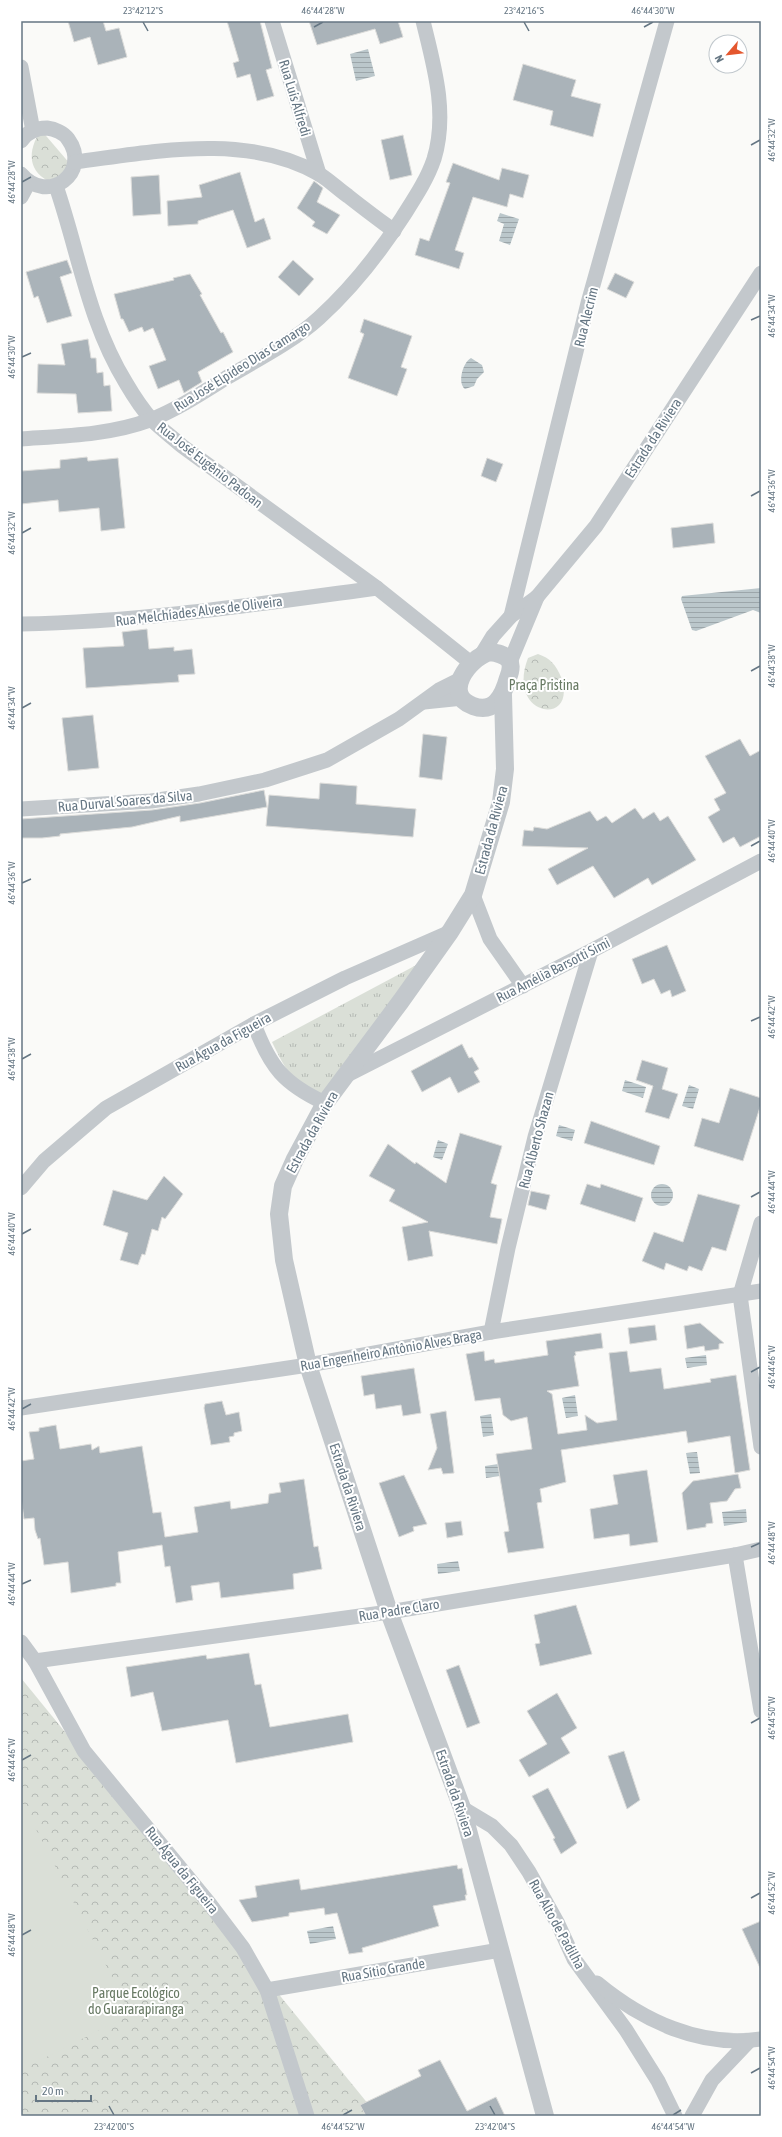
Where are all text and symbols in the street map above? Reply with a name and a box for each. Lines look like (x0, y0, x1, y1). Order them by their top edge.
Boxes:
text: 23°42'12"S (123, 5, 163, 16)
text: 46°44'28"W (301, 5, 345, 16)
text: 23°42'16"S (504, 5, 544, 16)
text: 46°44'30"W (631, 5, 675, 16)
north arrow (708, 34, 748, 74)
text: N (712, 53, 726, 64)
street label: Rua Luís Alfredi (276, 58, 314, 138)
text: 46°44'32"W (766, 118, 777, 162)
text: 46°44'28"W (6, 160, 17, 204)
street label: Rua Alecrim (571, 285, 601, 349)
text: 46°44'34"W (766, 294, 777, 338)
street label: Rua José Elpídeo Dias Camargo (171, 318, 313, 414)
text: 46°44'30"W (6, 335, 17, 379)
street label: Estrada da Riviera (621, 395, 685, 481)
street label: Rua José Eugênio Padoan (154, 419, 266, 511)
text: 46°44'36"W (766, 469, 777, 513)
text: 46°44'32"W (6, 511, 17, 555)
street label: Rua Melchíades Alves de Oliveira (115, 593, 283, 629)
text: 46°44'38"W (766, 644, 777, 688)
park label: Praça Pristina (509, 677, 579, 693)
text: 46°44'34"W (6, 686, 17, 730)
street label: Estrada da Riviera (471, 784, 511, 876)
street label: Rua Durval Soares da Silva (57, 787, 193, 815)
text: 46°44'40"W (766, 819, 777, 863)
text: 46°44'36"W (6, 861, 17, 905)
street label: Rua Amélia Barsotti Simi (494, 934, 612, 1006)
text: 46°44'42"W (766, 995, 777, 1039)
street label: Rua Água da Figueira (172, 1009, 274, 1075)
text: 46°44'38"W (6, 1037, 17, 1081)
street label: Estrada da Riviera (283, 1088, 341, 1176)
street label: Rua Alberto Shazan (515, 1090, 557, 1190)
text: 46°44'44"W (766, 1170, 777, 1214)
text: 46°44'40"W (6, 1212, 17, 1256)
street label: Rua Engenheiro Antônio Alves Braga (299, 1326, 483, 1374)
text: 46°44'46"W (766, 1345, 777, 1389)
text: 46°44'42"W (6, 1387, 17, 1431)
street label: Estrada da Riviera (326, 1441, 370, 1533)
text: 46°44'48"W (766, 1521, 777, 1565)
text: 46°44'44"W (6, 1562, 17, 1606)
street label: Rua Padre Claro (357, 1596, 441, 1624)
text: 46°44'50"W (766, 1696, 777, 1740)
text: 46°44'46"W (6, 1738, 17, 1782)
street label: Estrada da Riviera (433, 1747, 477, 1839)
street label: Rua Água da Figueira (142, 1823, 222, 1917)
text: 46°44'52"W (766, 1871, 777, 1915)
street label: Rua Alto de Padilha (526, 1876, 588, 1972)
text: 46°44'48"W (6, 1913, 17, 1957)
street label: Rua Sítio Grande (340, 1955, 426, 1985)
park label: Parque Ecológico do Guararapiranga (88, 1985, 184, 2017)
text: 46°44'54"W (766, 2046, 777, 2090)
scale bar (36, 2077, 91, 2103)
text: 20 m (42, 2084, 64, 2098)
text: 23°42'00"S (94, 2121, 134, 2132)
text: 46°44'52"W (321, 2121, 365, 2132)
text: 23°42'04"S (475, 2121, 515, 2132)
text: 46°44'54"W (651, 2121, 695, 2132)

